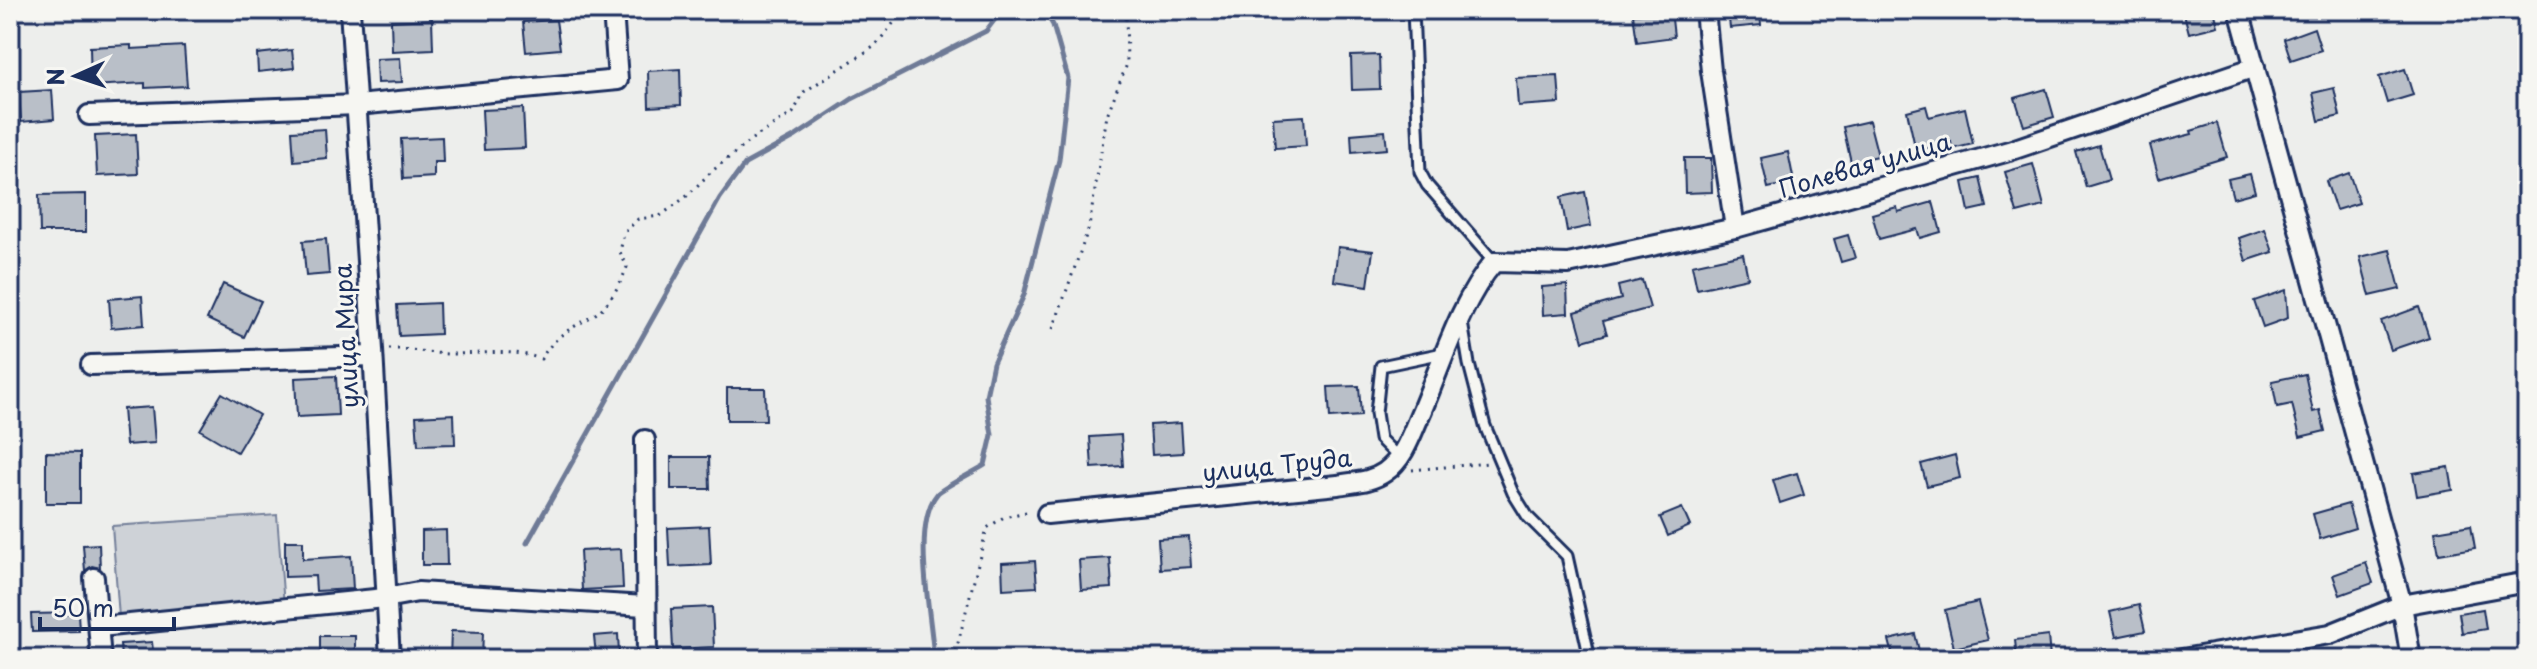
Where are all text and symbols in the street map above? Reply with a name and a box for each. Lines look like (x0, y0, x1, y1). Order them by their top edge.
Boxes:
north arrow (36, 36, 116, 116)
text: N (38, 68, 71, 87)
street label: Полевая улица (1774, 122, 1955, 206)
street label: улица Мира (323, 263, 367, 409)
street label: улица Труда (1200, 438, 1353, 490)
scale bar (40, 581, 174, 631)
text: 50 m (52, 589, 114, 625)

